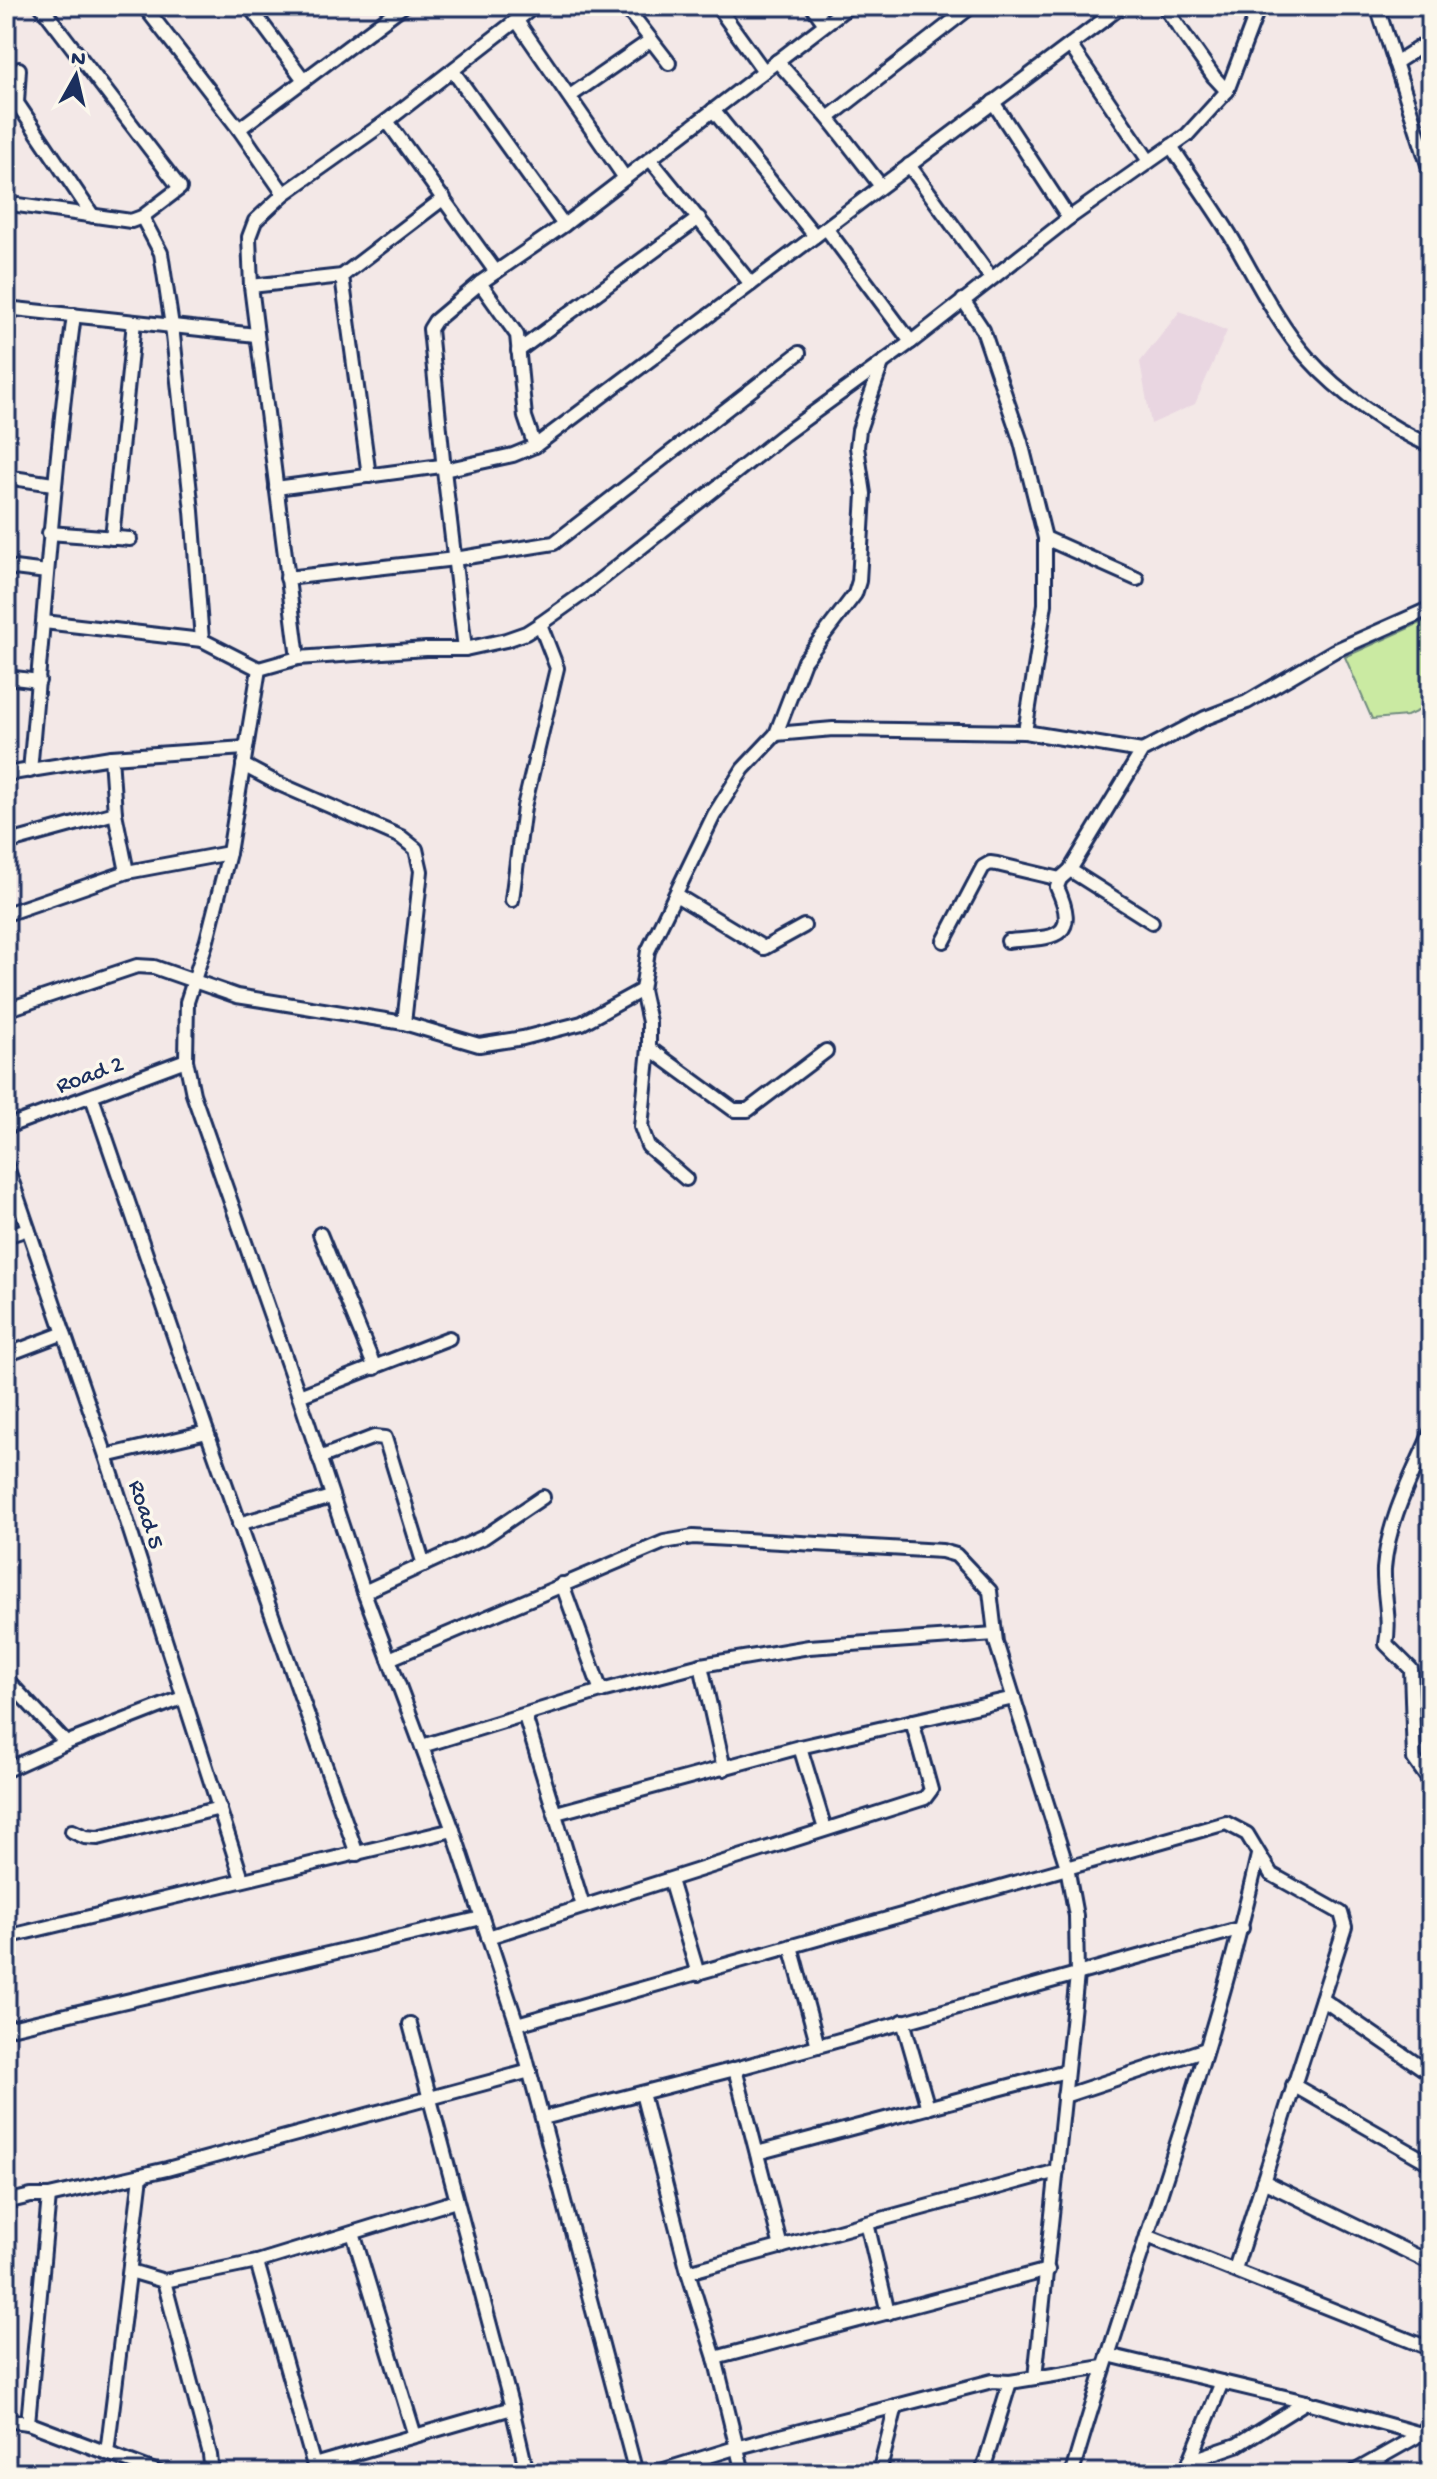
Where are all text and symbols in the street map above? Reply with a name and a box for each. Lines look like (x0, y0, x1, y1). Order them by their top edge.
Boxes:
north arrow (36, 36, 116, 116)
text: N (69, 46, 87, 74)
street label: Road 2 (52, 1051, 128, 1102)
street label: Road 5 (120, 1477, 169, 1553)

